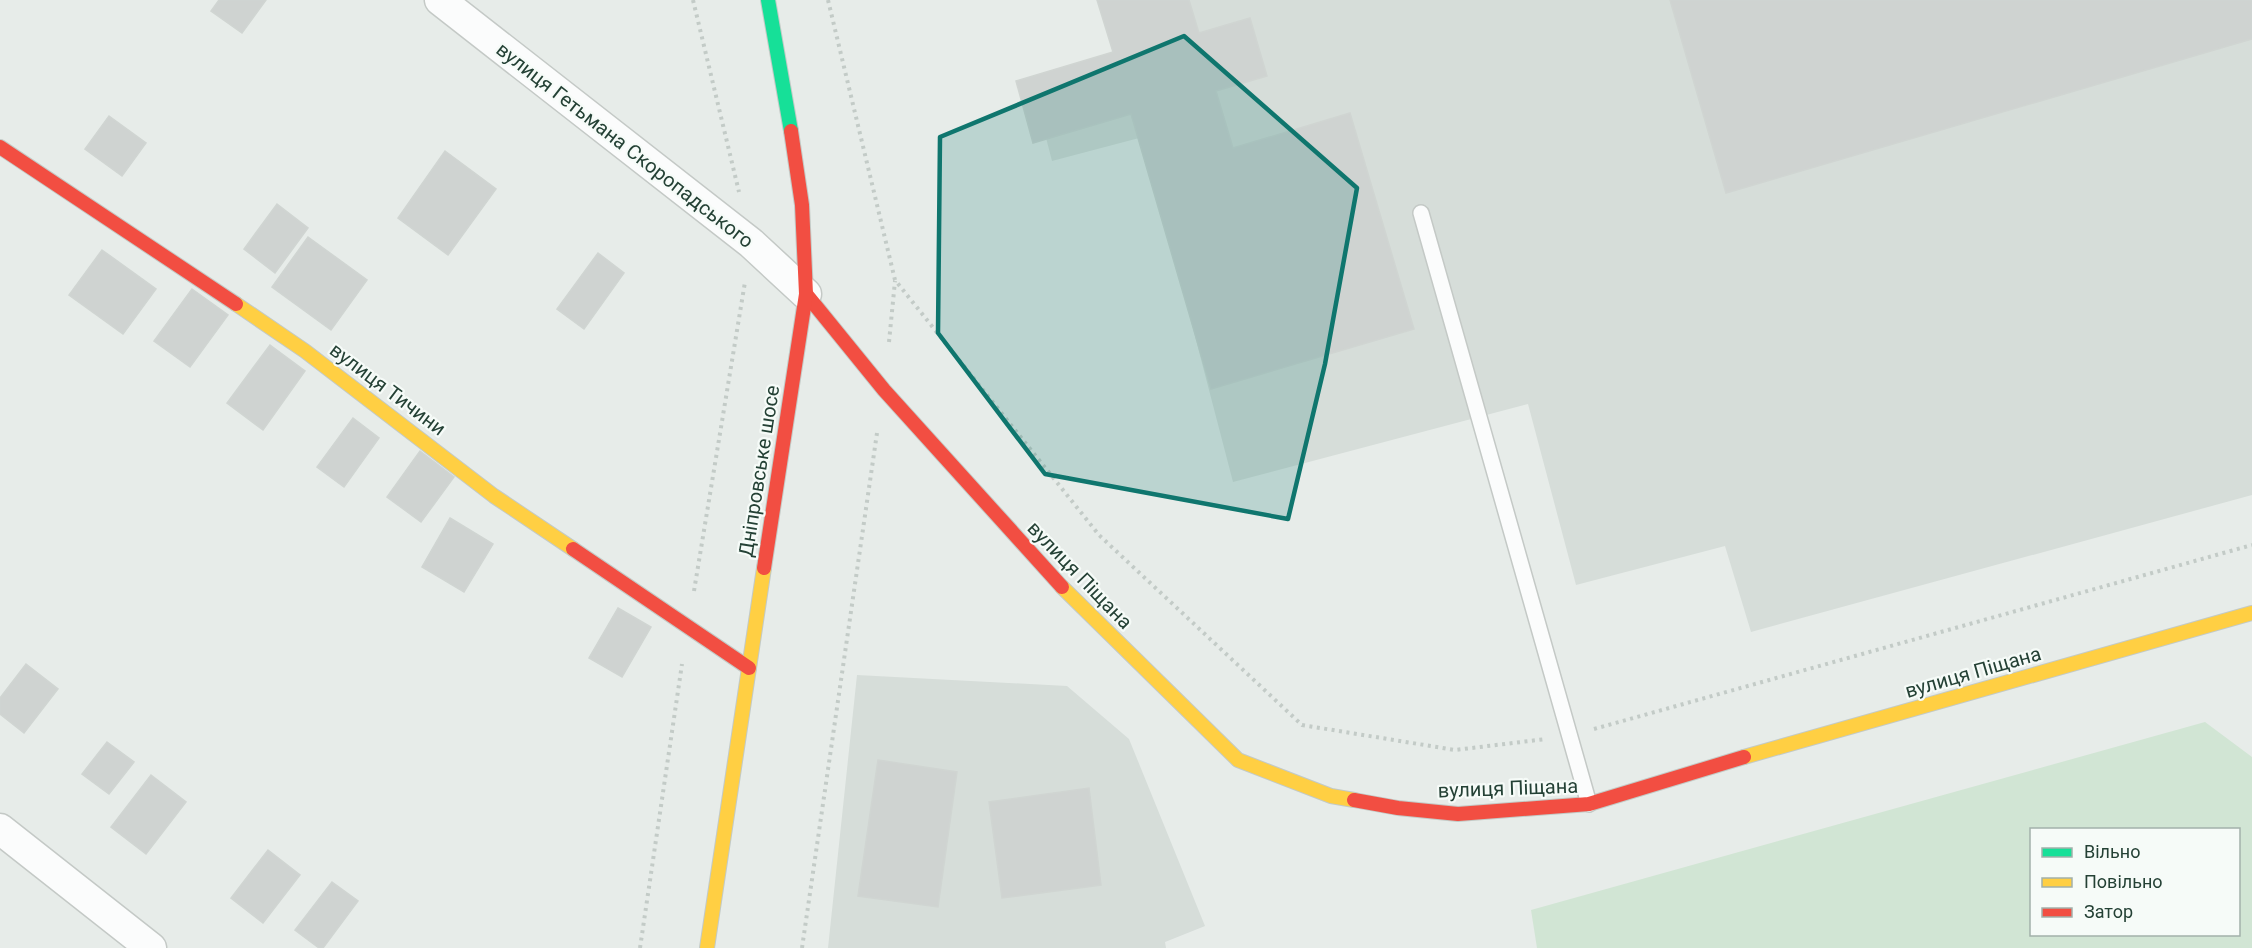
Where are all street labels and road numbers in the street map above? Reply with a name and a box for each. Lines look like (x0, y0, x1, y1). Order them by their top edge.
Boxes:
street label: вулиця Гетьмана Скоропадського (492, 37, 758, 253)
street label: вулиця Тичини (325, 338, 451, 440)
street label: Дніпровське шосе (734, 384, 784, 558)
street label: вулиця Піщана (1023, 516, 1137, 634)
street label: вулиця Піщана (1902, 641, 2044, 703)
street label: вулиця Піщана (1437, 774, 1579, 802)

